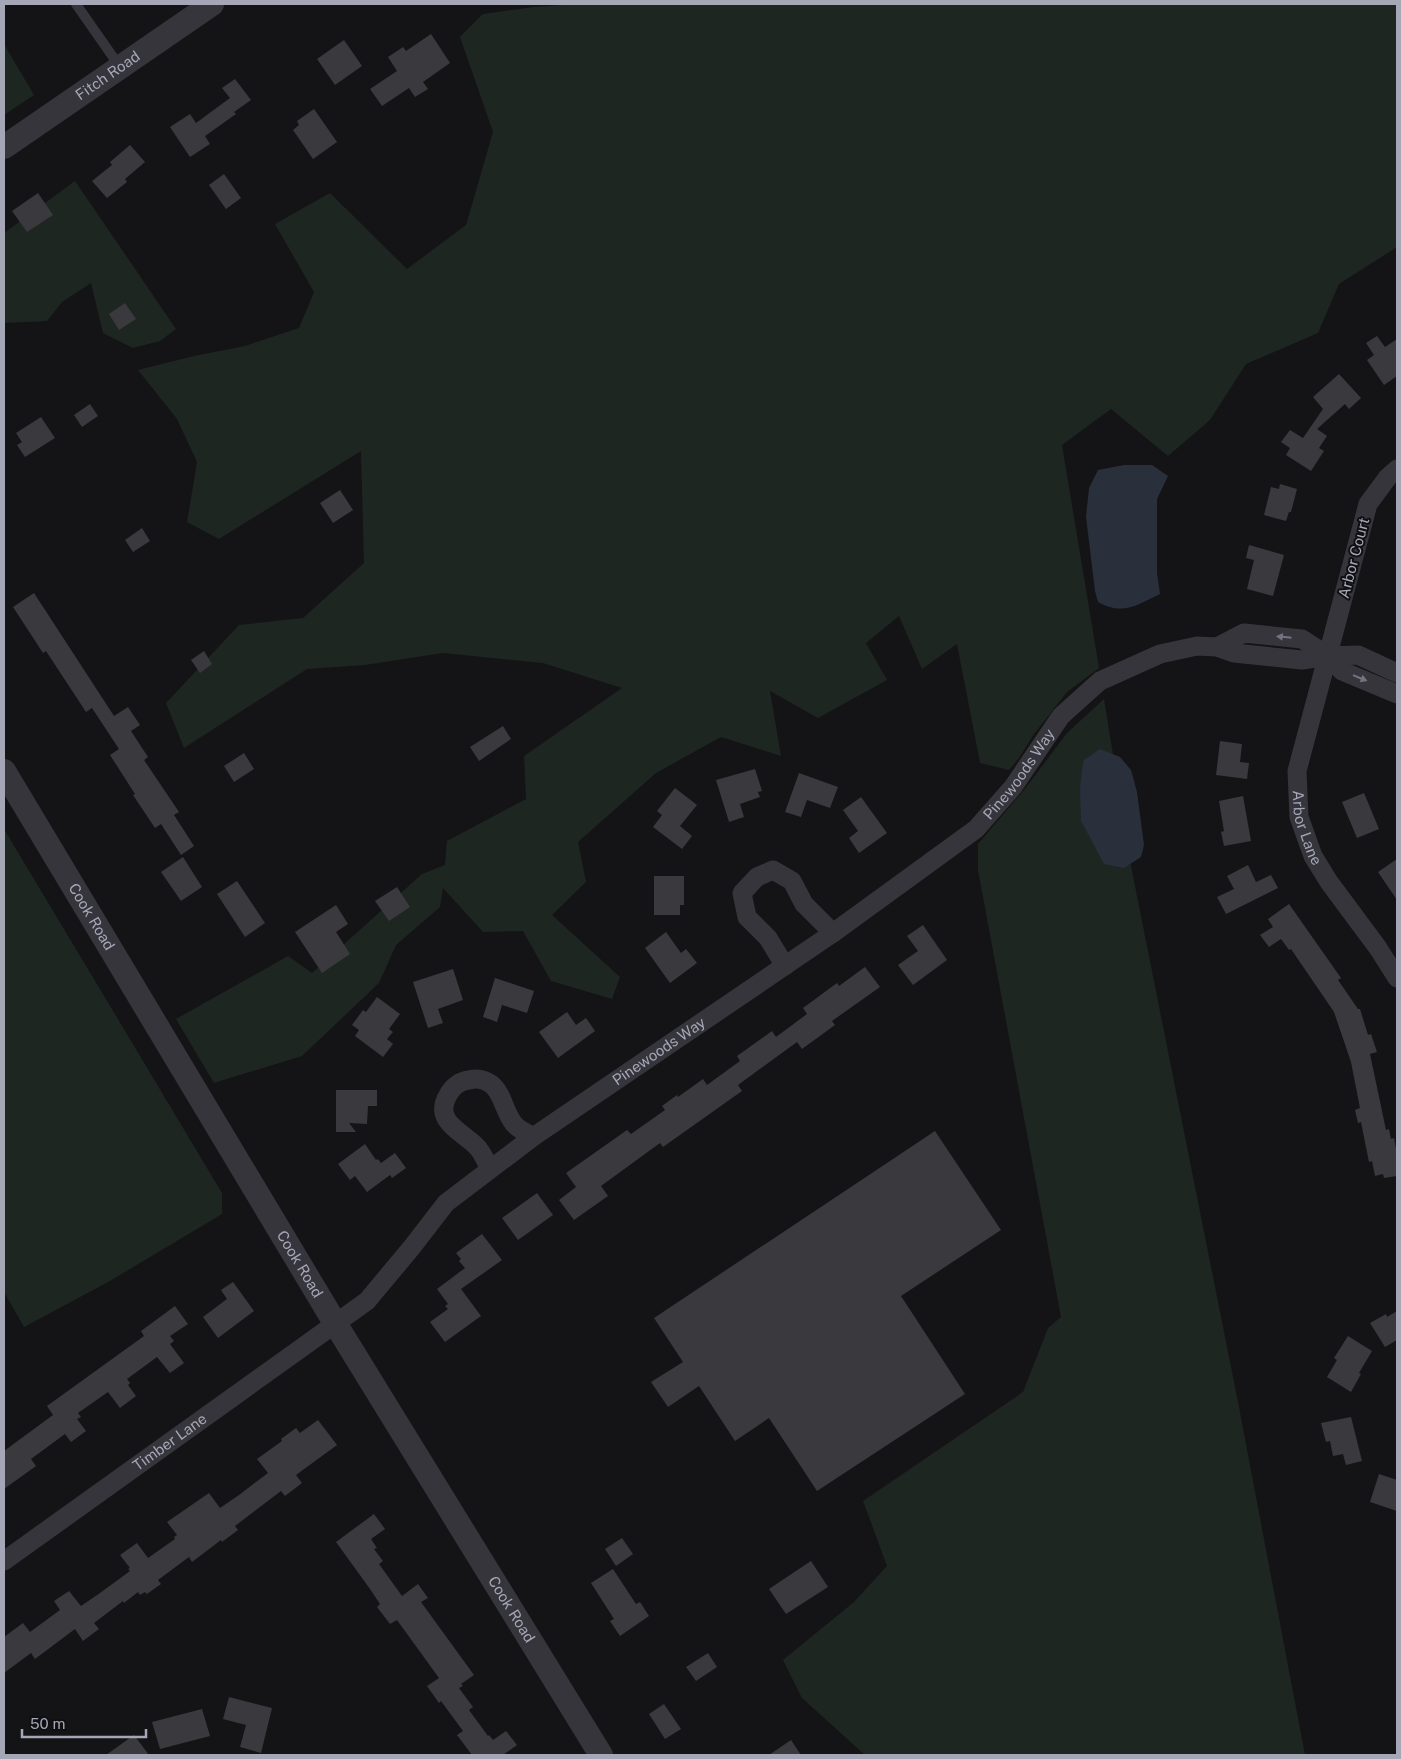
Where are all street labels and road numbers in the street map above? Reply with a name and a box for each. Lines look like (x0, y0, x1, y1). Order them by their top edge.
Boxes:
street label: Fitch Road (72, 47, 143, 103)
street label: Arbor Court (1335, 516, 1372, 600)
street label: Pinewoods Way (980, 726, 1058, 823)
street label: Arbor Lane (1290, 790, 1326, 868)
street label: Cook Road (65, 880, 118, 953)
street label: Pinewoods Way (609, 1013, 708, 1088)
street label: Cook Road (274, 1227, 327, 1300)
street label: Timber Lane (129, 1410, 210, 1474)
street label: Cook Road (485, 1573, 539, 1646)

